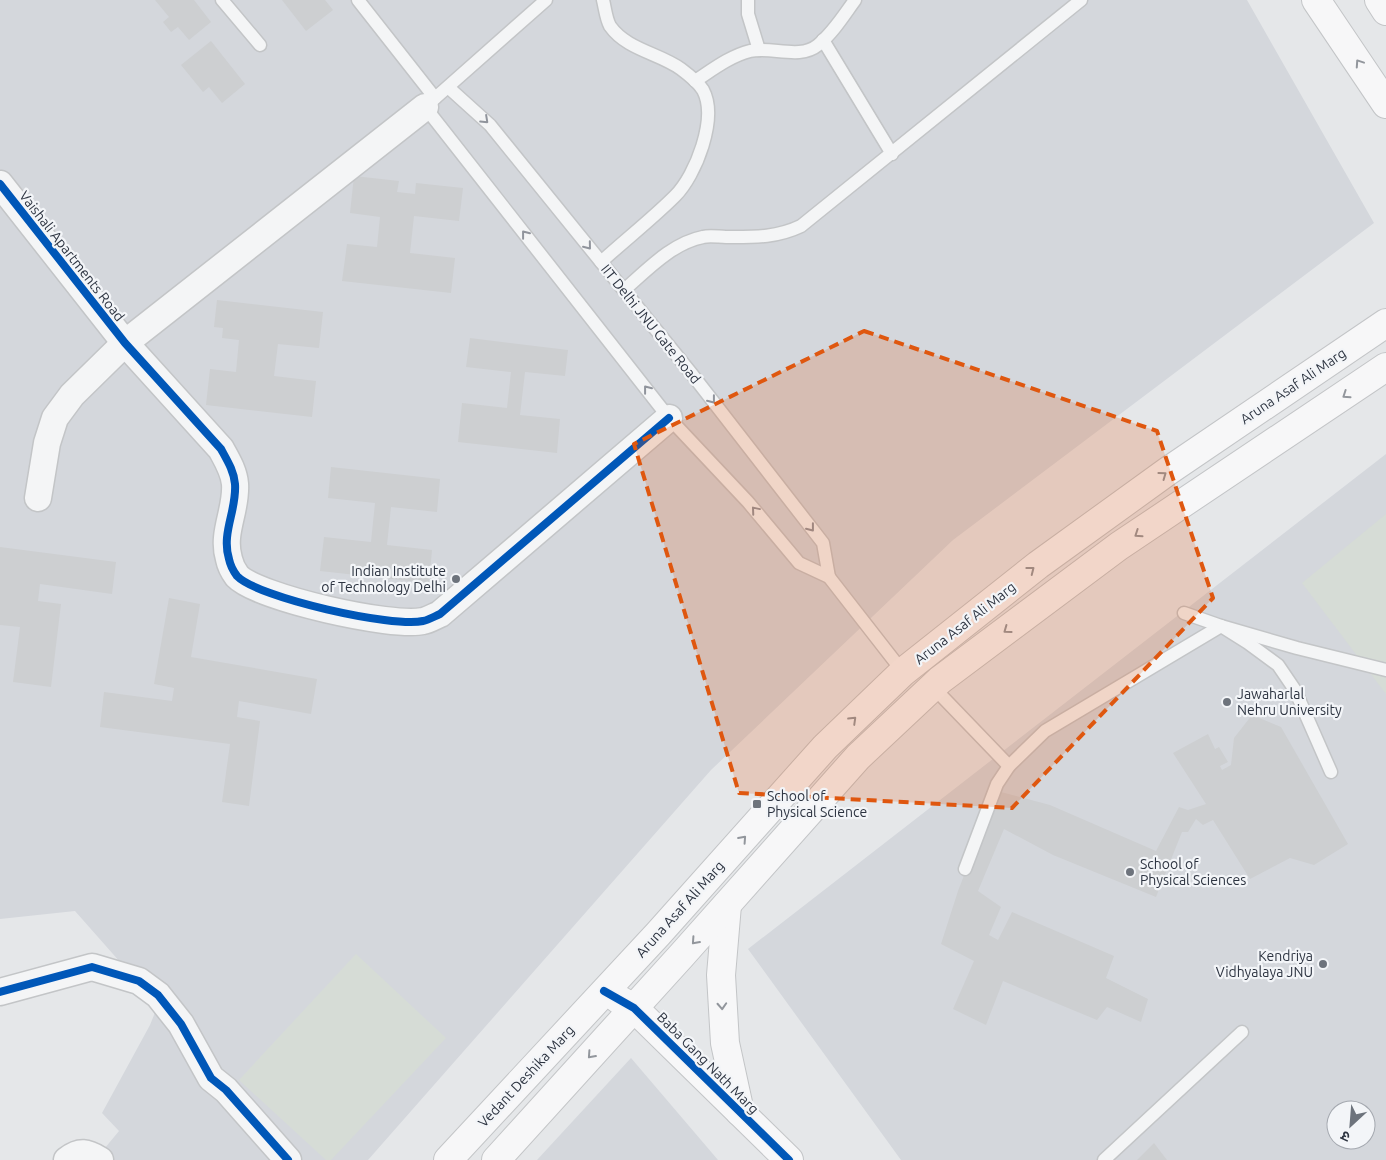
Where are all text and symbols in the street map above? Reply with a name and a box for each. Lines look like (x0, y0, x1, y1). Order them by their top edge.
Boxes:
one-way arrow (1356, 60, 1365, 69)
one-way arrow (479, 114, 488, 123)
street label: Vaishali Apartments Road (16, 188, 128, 324)
one-way arrow (522, 231, 530, 240)
one-way arrow (582, 240, 590, 249)
street label: IIT Delhi JNU Gate Road (598, 261, 704, 387)
street label: Aruna Asaf Ali Marg (1237, 345, 1349, 427)
one-way arrow (644, 385, 653, 395)
one-way arrow (1342, 389, 1351, 398)
one-way arrow (706, 394, 714, 403)
one-way arrow (1157, 472, 1167, 481)
one-way arrow (752, 507, 761, 516)
one-way arrow (806, 522, 814, 531)
one-way arrow (1134, 527, 1143, 537)
place label: Indian Institute of Technology Delhi (321, 563, 446, 595)
one-way arrow (1025, 568, 1034, 576)
marker: Indian Institute of Technology Delhi (450, 573, 462, 585)
street label: Aruna Asaf Ali Marg (911, 579, 1019, 667)
one-way arrow (1004, 625, 1013, 633)
place label: Jawaharlal Nehru University (1237, 686, 1342, 718)
marker: Jawaharlal Nehru University (1221, 696, 1233, 708)
one-way arrow (848, 717, 857, 726)
place label: School of Physical Science (767, 788, 867, 820)
marker: School of Physical Science (751, 798, 763, 810)
one-way arrow (737, 835, 746, 844)
place label: School of Physical Sciences (1140, 856, 1246, 888)
street label: Aruna Asaf Ali Marg (633, 858, 727, 960)
marker: School of Physical Sciences (1124, 866, 1136, 878)
one-way arrow (691, 936, 700, 945)
place label: Kendriya Vidhyalaya JNU (1216, 948, 1313, 980)
marker: Kendriya Vidhyalaya JNU (1317, 958, 1329, 970)
one-way arrow (717, 1002, 728, 1010)
street label: Baba Gang Nath Marg (654, 1009, 762, 1117)
street label: Vedant Deshika Marg (475, 1022, 577, 1130)
one-way arrow (588, 1049, 597, 1058)
north arrow (1326, 1100, 1376, 1150)
text: उ (1337, 1127, 1352, 1146)

